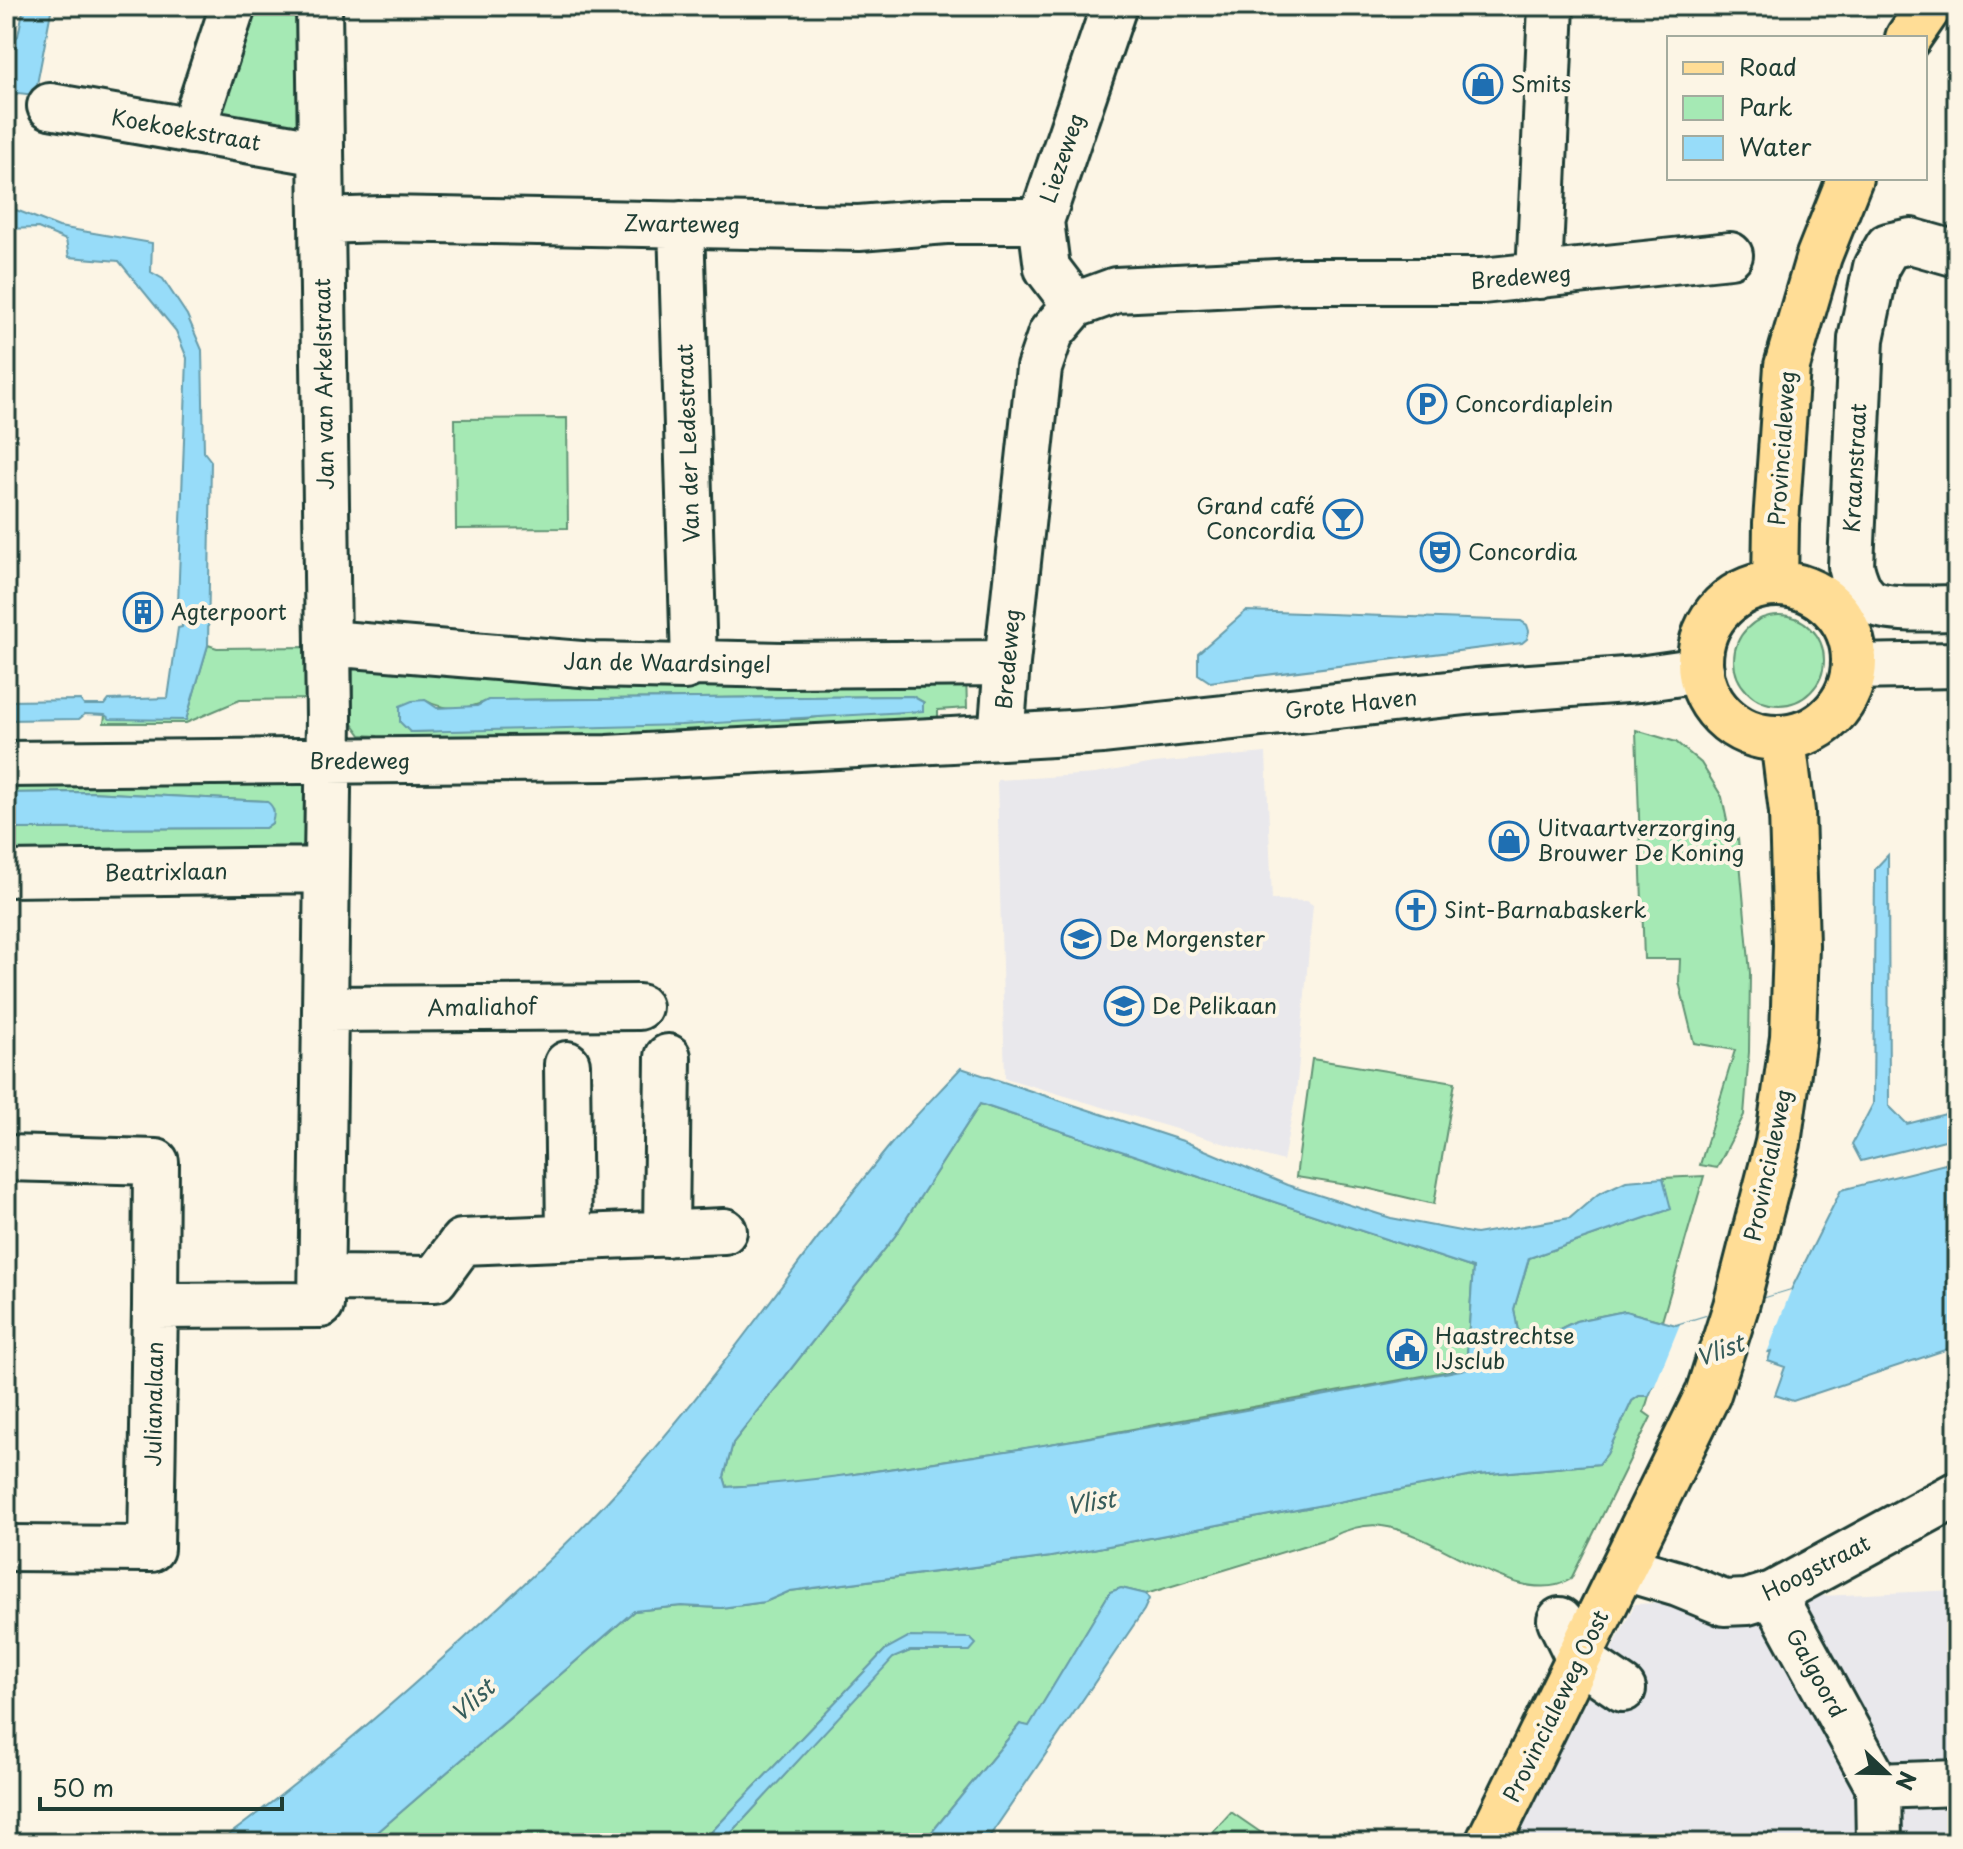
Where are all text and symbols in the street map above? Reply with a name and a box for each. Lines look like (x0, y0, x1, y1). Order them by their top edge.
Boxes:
legend (1667, 36, 1927, 180)
text: Road (1739, 48, 1797, 84)
shop icon: Smits (1462, 63, 1504, 105)
place label: Smits (1511, 66, 1571, 99)
text: Park (1739, 88, 1793, 124)
street label: Koekoekstraat (109, 99, 264, 158)
street label: Liezeweg (1030, 108, 1091, 207)
text: Water (1739, 128, 1812, 164)
street label: Zwarteweg (624, 205, 741, 240)
street label: Bredeweg (1469, 255, 1573, 296)
street label: Jan van Arkelstraat (304, 278, 341, 490)
street label: Van der Ledestraat (667, 343, 706, 543)
street label: Provincialeweg (1759, 369, 1802, 526)
parking icon: Concordiaplein (1406, 383, 1448, 425)
place label: Concordiaplein (1455, 386, 1613, 419)
street label: Kraanstraat (1834, 402, 1873, 533)
place label: Grand café Concordia (1196, 488, 1315, 546)
bar icon: Grand café Concordia (1322, 498, 1364, 540)
theatre icon: Concordia (1419, 531, 1461, 573)
place label: Concordia (1468, 534, 1577, 567)
building icon: Agterpoort (122, 591, 164, 633)
place label: Agterpoort (171, 594, 287, 627)
street label: Bredeweg (986, 607, 1027, 711)
street label: Jan de Waardsingel (563, 643, 771, 680)
street label: Grote Haven (1283, 679, 1419, 726)
street label: Bredeweg (310, 743, 410, 776)
place label: Uitvaartverzorging Brouwer De Koning (1537, 810, 1744, 868)
shop icon: Uitvaartverzorging Brouwer De Koning (1488, 820, 1530, 862)
street label: Beatrixlaan (104, 853, 228, 888)
church icon: Sint-Barnabaskerk (1395, 889, 1437, 931)
place label: Sint-Barnabaskerk (1444, 892, 1647, 925)
school or university icon: De Morgenster (1060, 918, 1102, 960)
place label: De Morgenster (1109, 921, 1266, 954)
school or university icon: De Pelikaan (1103, 985, 1145, 1027)
street label: Amaliahof (427, 988, 539, 1023)
place label: De Pelikaan (1152, 988, 1277, 1021)
street label: Provincialeweg (1734, 1085, 1799, 1244)
place label: Haastrechtse IJsclub (1435, 1318, 1575, 1376)
water label: Vlist (1690, 1323, 1751, 1374)
public building icon: Haastrechtse IJsclub (1386, 1328, 1428, 1370)
street label: Julianalaan (135, 1341, 170, 1467)
water label: Vlist (1064, 1479, 1120, 1523)
street label: Hoogstraat (1755, 1525, 1875, 1608)
street label: Provincialeweg Oost (1494, 1603, 1616, 1807)
street label: Galgoord (1779, 1621, 1856, 1723)
water label: Vlist (441, 1668, 504, 1729)
north arrow (1847, 1733, 1927, 1813)
scale bar (40, 1761, 282, 1811)
text: N (1888, 1767, 1925, 1795)
text: 50 m (52, 1769, 114, 1805)

